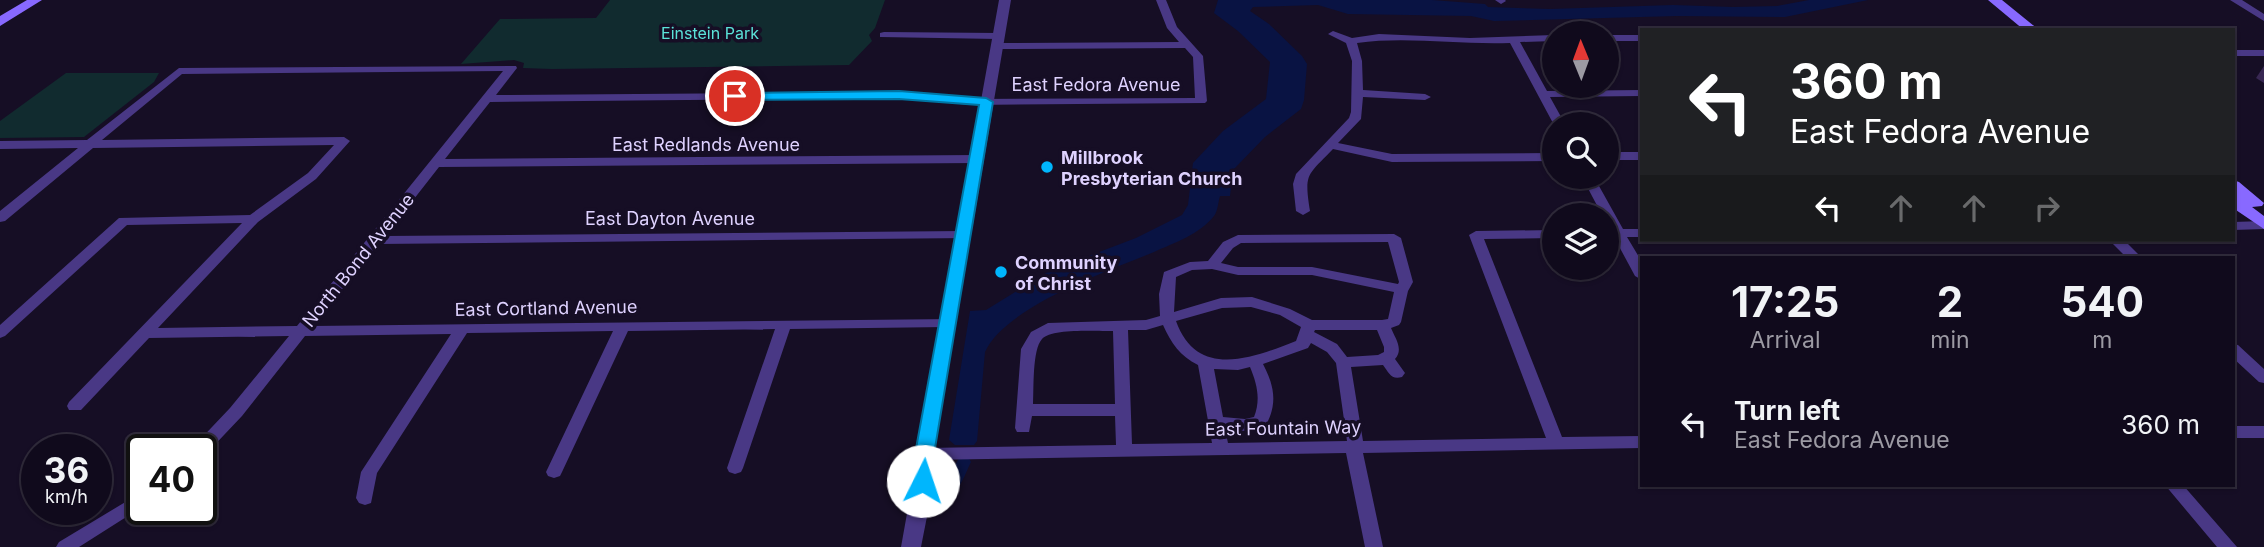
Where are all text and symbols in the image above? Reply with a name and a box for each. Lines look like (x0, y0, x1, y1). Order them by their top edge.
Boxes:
north arrow (1542, 21, 1619, 98)
map controls (1542, 21, 1619, 280)
park label: Einstein Park (661, 23, 759, 43)
text: 360 m (1790, 52, 1943, 111)
icon: left (1675, 56, 1766, 147)
pin (705, 66, 765, 126)
street label: East Fedora Avenue (1012, 74, 1180, 95)
icon: arrive (716, 77, 754, 115)
button: search (1542, 112, 1619, 189)
text: East Fedora Avenue (1790, 112, 2090, 151)
street label: East Redlands Avenue (612, 134, 800, 155)
place label: Millbrook Presbyterian Church (1061, 147, 1242, 189)
marker: Millbrook Presbyterian Church (1039, 159, 1055, 175)
street label: North Bond Avenue (298, 189, 418, 331)
icon: left (1809, 189, 1847, 227)
icon: ahead (1882, 189, 1920, 227)
icon: ahead (1955, 189, 1993, 227)
icon: right (2028, 189, 2066, 227)
button: layers (1542, 203, 1619, 280)
street label: East Dayton Avenue (585, 208, 755, 229)
place label: Community of Christ (1015, 252, 1117, 294)
marker: Community of Christ (993, 264, 1009, 280)
text: 17:25 (1731, 276, 1839, 327)
text: 2 (1937, 276, 1963, 327)
text: 540 (2060, 276, 2144, 327)
street label: East Cortland Avenue (454, 296, 638, 320)
text: Arrival (1750, 326, 1821, 354)
text: min (1930, 326, 1970, 354)
text: m (2092, 326, 2112, 354)
text: Turn left (1734, 395, 1840, 426)
icon: left (1675, 405, 1713, 443)
text: 360 m (2121, 409, 2200, 440)
street label: East Fountain Way (1205, 416, 1361, 440)
text: East Fedora Avenue (1734, 426, 1950, 454)
speed limit sign: 40 (126, 434, 217, 525)
position arrow (886, 444, 960, 518)
text: 36 (44, 449, 89, 491)
text: km/h (45, 486, 88, 507)

